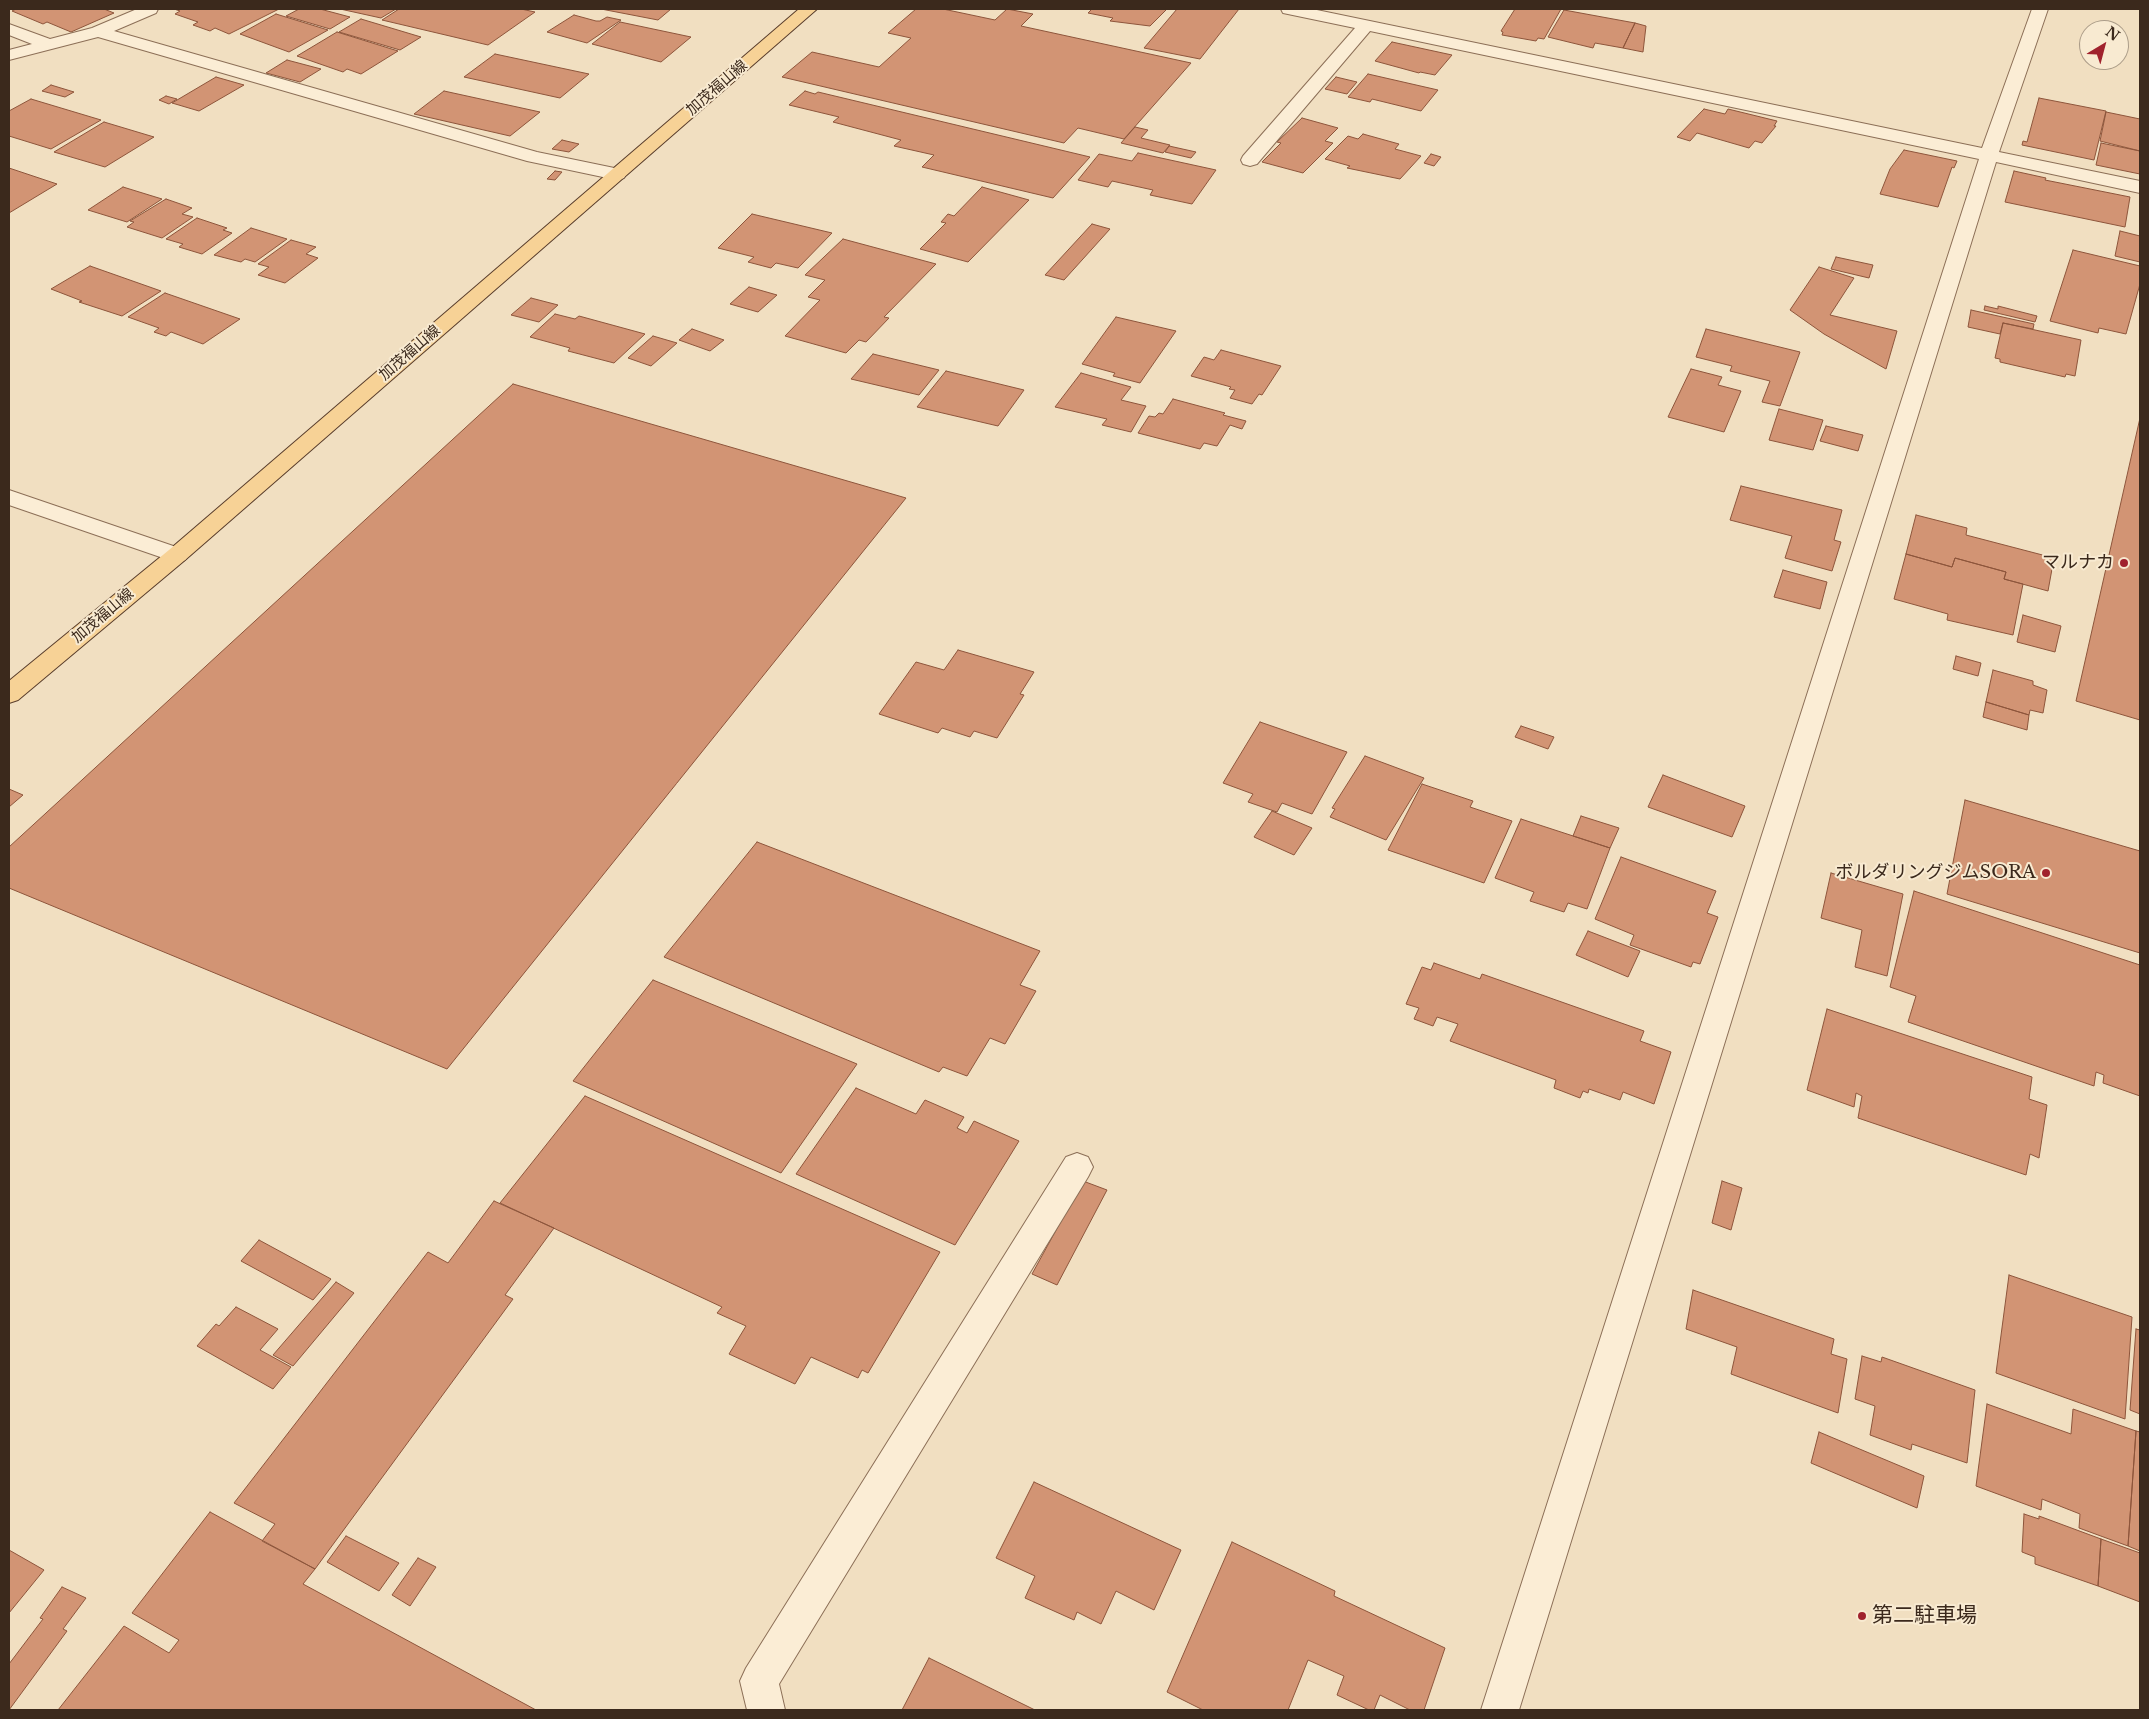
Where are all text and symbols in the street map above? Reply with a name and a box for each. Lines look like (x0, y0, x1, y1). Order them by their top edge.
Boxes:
north arrow (2079, 20, 2129, 70)
text: N (2102, 23, 2123, 45)
street label: 加茂福山線 (683, 57, 751, 119)
street label: 加茂福山線 (376, 322, 444, 384)
place label: マルナカ (2042, 552, 2114, 574)
marker: マルナカ (2118, 557, 2130, 569)
street label: 加茂福山線 (68, 585, 138, 647)
place label: ボルダリングジムSORA (1836, 862, 2036, 884)
marker: ボルダリングジムSORA (2040, 867, 2052, 879)
place label: 第二駐車場 (1872, 1603, 1977, 1629)
marker: 第二駐車場 (1856, 1610, 1868, 1622)

